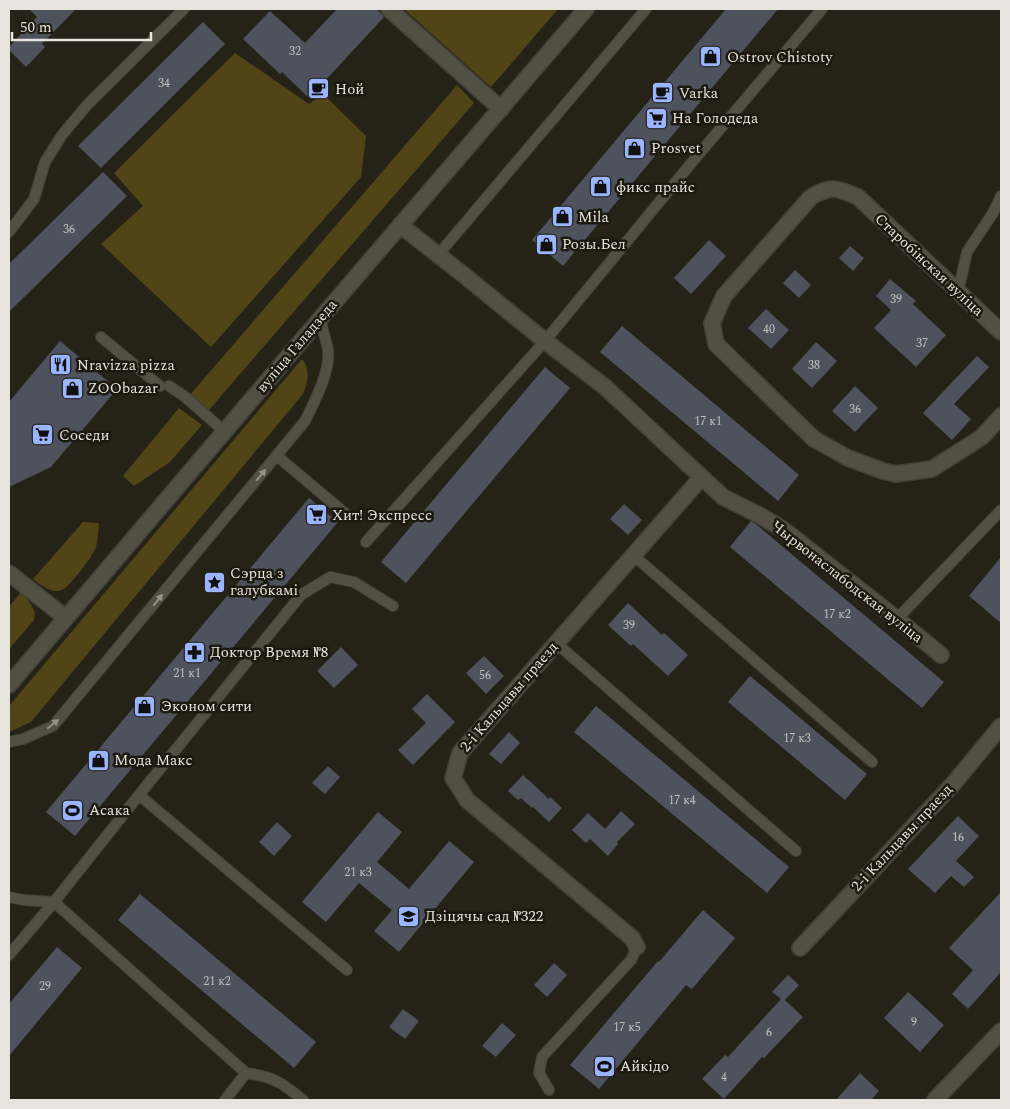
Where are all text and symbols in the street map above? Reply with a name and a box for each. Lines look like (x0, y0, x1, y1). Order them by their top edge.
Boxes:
scale bar (12, 10, 151, 42)
text: 50 m (20, 16, 52, 39)
house number: 32 (289, 42, 301, 61)
shop icon: Ostrov Chistoty (699, 45, 723, 69)
place label: Ostrov Chistoty (727, 46, 833, 69)
house number: 34 (158, 74, 170, 93)
cafe icon: Ной (307, 77, 331, 101)
place label: Ной (335, 78, 364, 101)
cafe icon: Varka (651, 81, 675, 105)
place label: Varka (679, 82, 719, 105)
supermarket icon: На Голодеда (644, 106, 668, 130)
place label: На Голодеда (672, 107, 759, 130)
shop icon: Prosvet (623, 136, 647, 160)
place label: Prosvet (651, 137, 701, 160)
shop icon: фикс прайс (588, 175, 612, 199)
place label: фикс прайс (616, 176, 695, 199)
shop icon: Mila (550, 205, 574, 229)
place label: Mila (578, 206, 609, 229)
street label: Старобінская вуліца (869, 208, 989, 322)
house number: 36 (63, 220, 75, 239)
shop icon: Розы.Бел (534, 232, 558, 256)
place label: Розы.Бел (562, 233, 626, 256)
house number: 39 (890, 290, 902, 309)
street label: вуліца Галадзеда (251, 294, 343, 398)
house number: 40 (763, 320, 775, 339)
house number: 37 (916, 334, 928, 353)
restaurant icon: Nravizza pizza (49, 353, 73, 377)
place label: Nravizza pizza (77, 354, 176, 377)
house number: 38 (808, 356, 820, 375)
shop icon: ZOObazar (60, 376, 84, 400)
place label: ZOObazar (88, 377, 158, 400)
house number: 36 (849, 400, 861, 419)
house number: 17 к1 (694, 412, 722, 431)
supermarket icon: Соседи (31, 423, 55, 447)
place label: Соседи (59, 424, 110, 447)
one-way arrow (256, 469, 267, 482)
supermarket icon: Хит! Экспресс (304, 503, 328, 527)
place label: Хит! Экспресс (332, 504, 432, 527)
street label: Чырвонаслабодская вуліца (766, 515, 928, 649)
place label: Сэрца з галубкамі (230, 562, 298, 602)
place icon: Сэрца з галубкамі (202, 570, 226, 594)
one-way arrow (153, 594, 164, 607)
house number: 17 к2 (823, 605, 851, 624)
house number: 39 (623, 616, 635, 635)
street label: 2-і Кальцавы праезд (454, 637, 564, 757)
pharmacy icon: Доктор Время №8 (182, 640, 206, 664)
place label: Доктор Время №8 (210, 641, 328, 664)
house number: 21 к1 (173, 664, 201, 683)
house number: 56 (479, 666, 491, 685)
shop icon: Эконом сити (133, 694, 157, 718)
place label: Эконом сити (161, 695, 252, 718)
one-way arrow (46, 718, 59, 729)
house number: 17 к3 (783, 729, 811, 748)
shop icon: Мода Макс (86, 748, 110, 772)
place label: Мода Макс (114, 749, 193, 772)
street label: 2-і Кальцавы праезд (846, 779, 958, 897)
house number: 17 к4 (668, 791, 696, 810)
sports icon: Асака (61, 798, 85, 822)
place label: Асака (89, 799, 131, 822)
house number: 16 (952, 828, 964, 847)
house number: 21 к3 (344, 863, 372, 882)
school or university icon: Дзіцячы сад №322 (397, 904, 421, 928)
place label: Дзіцячы сад №322 (425, 905, 543, 928)
house number: 21 к2 (203, 972, 231, 991)
house number: 29 (39, 977, 51, 996)
house number: 9 (911, 1013, 917, 1032)
house number: 17 к5 (613, 1018, 641, 1037)
house number: 6 (766, 1023, 772, 1042)
sports icon: Айкідо (592, 1054, 616, 1078)
place label: Айкідо (620, 1055, 669, 1078)
house number: 4 (721, 1068, 727, 1087)

